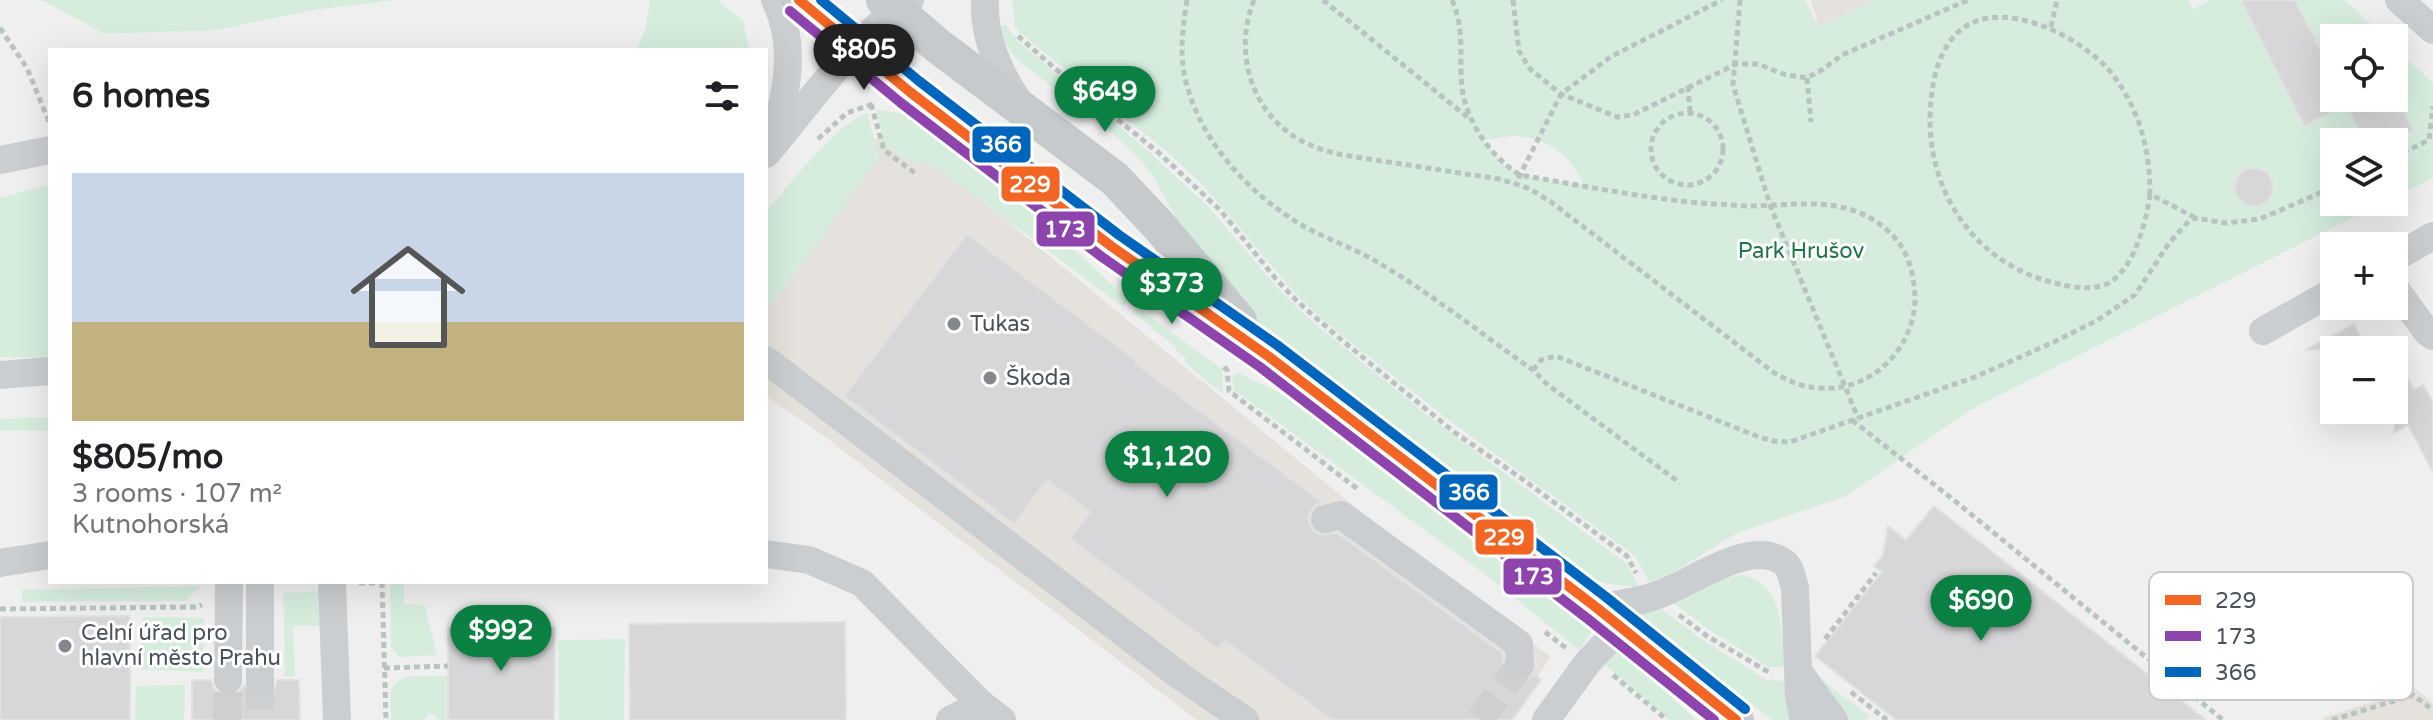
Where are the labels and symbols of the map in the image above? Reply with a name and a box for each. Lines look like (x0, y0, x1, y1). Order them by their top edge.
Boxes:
pin: $805 (817, 24, 911, 92)
pin: $649 (1058, 66, 1152, 134)
line badge: 366 (971, 125, 1032, 164)
text: 366 (980, 132, 1022, 158)
line badge: 229 (1000, 165, 1061, 203)
text: 229 (1009, 172, 1051, 198)
line badge: 173 (1035, 210, 1096, 248)
text: 173 (1044, 217, 1086, 243)
park label: Park Hrušov (1738, 238, 1865, 264)
pin: $373 (1125, 258, 1219, 326)
place label: Tukas (970, 311, 1030, 337)
marker: Tukas (945, 315, 963, 333)
place label: Škoda (1006, 364, 1071, 391)
marker: Škoda (981, 369, 999, 387)
pin: $1,120 (1102, 431, 1232, 499)
line badge: 366 (1438, 473, 1499, 511)
text: 366 (1448, 480, 1490, 506)
line badge: 229 (1474, 518, 1535, 556)
text: 229 (1483, 525, 1525, 551)
line badge: 173 (1502, 557, 1563, 596)
text: 173 (1512, 564, 1554, 590)
legend (2149, 572, 2413, 700)
pin: $690 (1934, 575, 2028, 643)
text: 229 (2215, 588, 2256, 614)
pin: $992 (454, 605, 548, 673)
place label: Celní úřad pro hlavní město Prahu (81, 620, 281, 671)
text: 173 (2215, 624, 2256, 650)
marker: Celní úřad pro hlavní město Prahu (56, 637, 74, 655)
text: 366 (2215, 660, 2256, 686)

